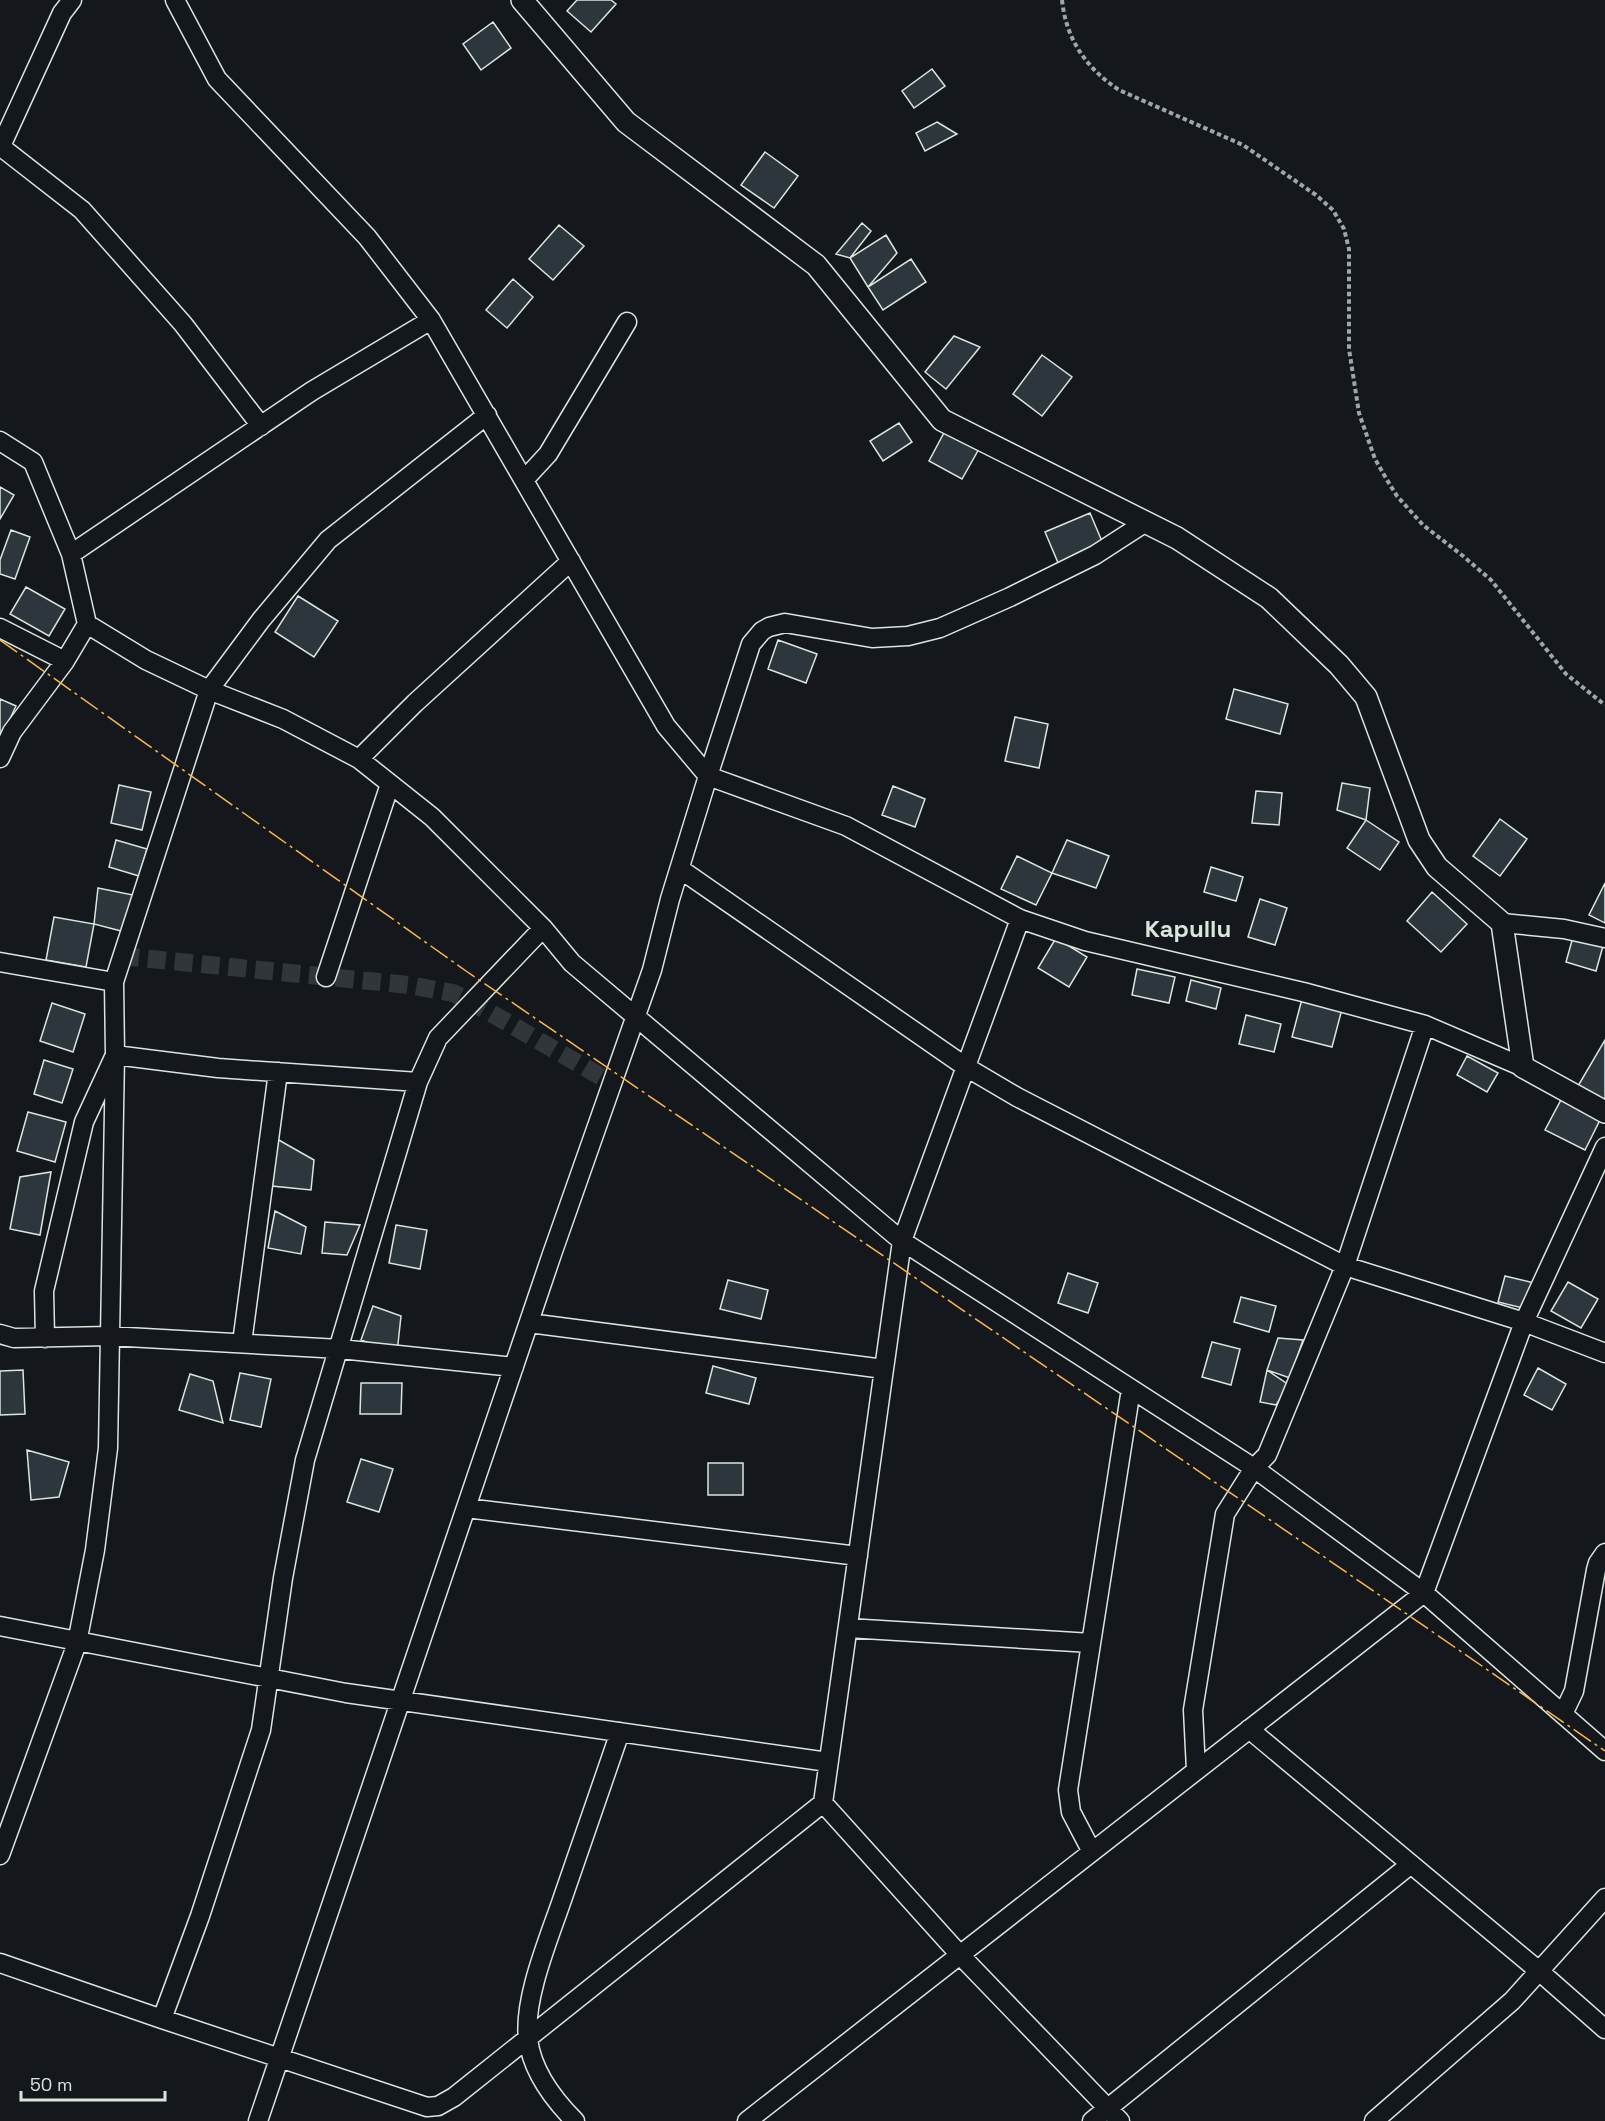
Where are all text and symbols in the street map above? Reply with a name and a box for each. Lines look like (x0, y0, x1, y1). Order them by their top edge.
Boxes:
district label: Kapullu (1145, 913, 1231, 944)
scale bar (21, 2064, 165, 2102)
text: 50 m (30, 2073, 72, 2096)

